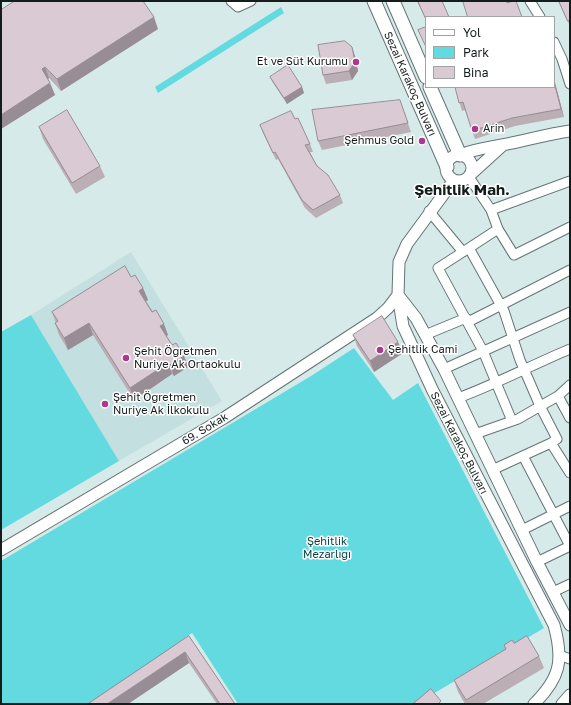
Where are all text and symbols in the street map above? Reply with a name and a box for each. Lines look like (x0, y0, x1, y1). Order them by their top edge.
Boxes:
legend (425, 16, 555, 88)
text: Yol (463, 25, 481, 40)
street label: Sezai Karakoç Bulvarı (381, 30, 439, 138)
text: Park (463, 45, 489, 60)
place label: Et ve Süt Kurumu (257, 55, 348, 69)
marker: Et ve Süt Kurumu (351, 57, 361, 67)
text: Bina (463, 65, 488, 80)
place label: Arin (483, 122, 504, 136)
marker: Arin (470, 124, 480, 134)
place label: Şehmus Gold (344, 134, 414, 148)
marker: Şehmus Gold (417, 136, 427, 146)
district label: Şehitlik Mah. (414, 181, 510, 199)
place label: Şehitlik Cami (388, 343, 457, 357)
place label: Şehit Öğretmen Nuriye Ak Ortaokulu (134, 345, 241, 371)
marker: Şehitlik Cami (375, 345, 385, 355)
marker: Şehit Öğretmen Nuriye Ak Ortaokulu (121, 353, 131, 363)
street label: Sezai Karakoç Bulvarı (427, 390, 491, 496)
place label: Şehit Öğretmen Nuriye Ak İlkokulu (113, 391, 209, 417)
marker: Şehit Öğretmen Nuriye Ak İlkokulu (100, 399, 110, 409)
street label: 69. Sokak (180, 410, 230, 448)
park label: Şehitlik Mezarlığı (303, 535, 351, 561)

